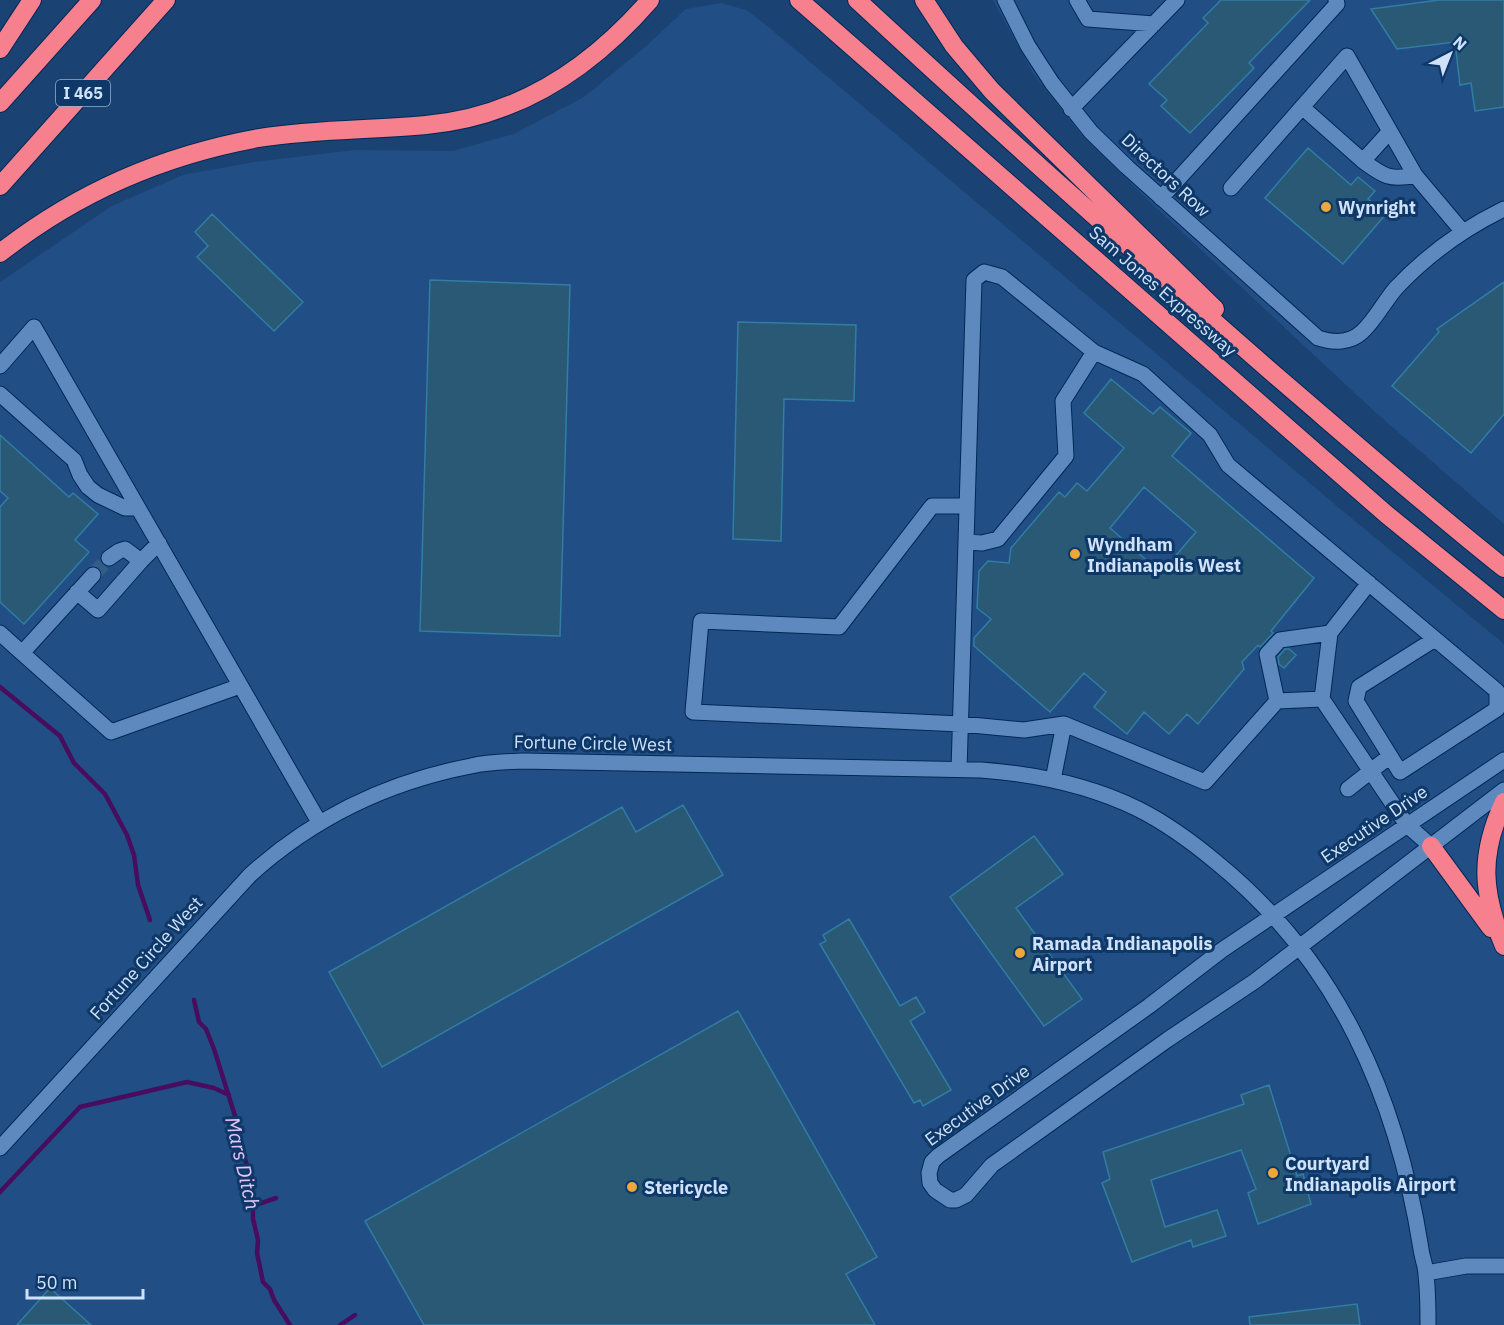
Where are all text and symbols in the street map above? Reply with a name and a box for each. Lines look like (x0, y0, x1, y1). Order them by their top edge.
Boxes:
north arrow (1420, 24, 1480, 84)
text: N (1449, 32, 1471, 54)
road number: I 465 (56, 80, 110, 106)
street label: Directors Row (1117, 128, 1215, 222)
place label: Wynright (1338, 196, 1416, 219)
marker: Wynright (1319, 200, 1333, 214)
street label: Sam Jones Expressway (1084, 221, 1242, 361)
place label: Wyndham Indianapolis West (1087, 533, 1241, 577)
marker: Wyndham Indianapolis West (1068, 547, 1082, 561)
street label: Fortune Circle West (514, 730, 672, 756)
street label: Executive Drive (1316, 780, 1432, 868)
street label: Fortune Circle West (85, 892, 207, 1024)
place label: Ramada Indianapolis Airport (1032, 932, 1213, 976)
marker: Ramada Indianapolis Airport (1013, 946, 1027, 960)
street label: Executive Drive (920, 1059, 1034, 1151)
water label: Mars Ditch (219, 1114, 267, 1212)
place label: Courtyard Indianapolis Airport (1285, 1152, 1456, 1196)
marker: Courtyard Indianapolis Airport (1266, 1166, 1280, 1180)
place label: Stericycle (644, 1176, 728, 1199)
marker: Stericycle (625, 1180, 639, 1194)
scale bar (27, 1262, 142, 1300)
text: 50 m (36, 1271, 78, 1294)

